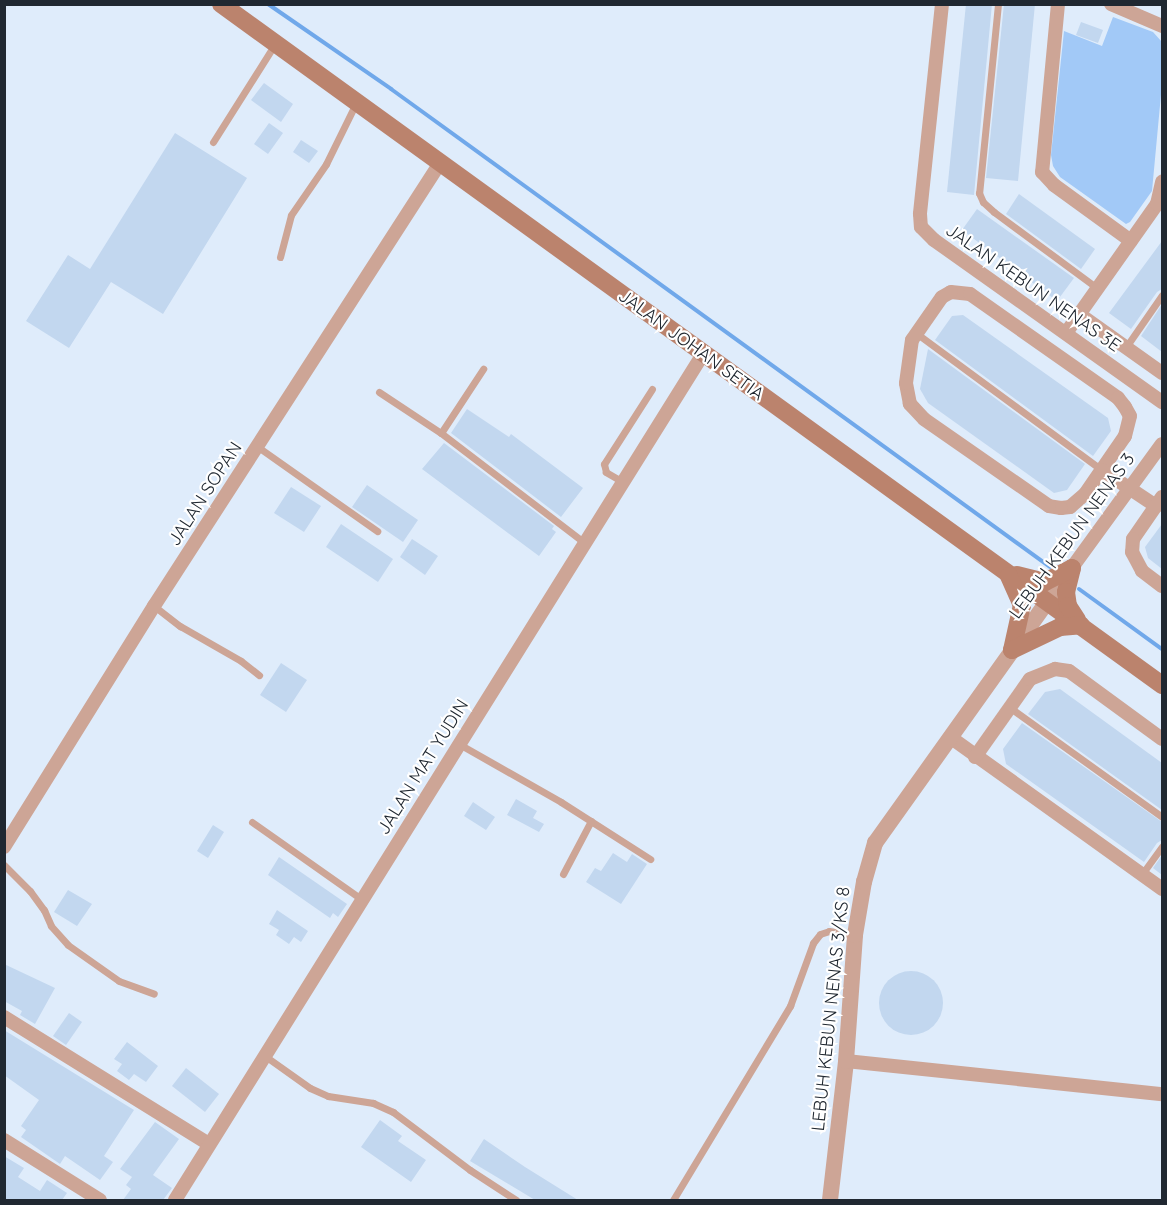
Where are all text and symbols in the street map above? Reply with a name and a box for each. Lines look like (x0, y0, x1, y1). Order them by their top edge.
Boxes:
street label: JALAN KEBUN NENAS 3E (941, 219, 1125, 357)
street label: JALAN JOHAN SETIA (614, 285, 768, 405)
street label: JALAN SOPAN (163, 438, 247, 550)
street label: LEBUH KEBUN NENAS 3 (1005, 449, 1139, 623)
street label: JALAN MAT YUDIN (373, 695, 473, 839)
street label: LEBUH KEBUN NENAS 3/KS 8 (807, 886, 855, 1132)

